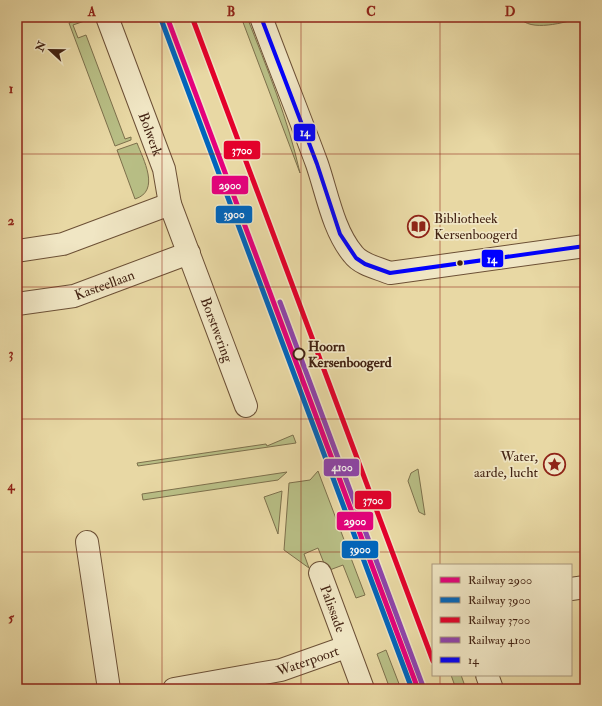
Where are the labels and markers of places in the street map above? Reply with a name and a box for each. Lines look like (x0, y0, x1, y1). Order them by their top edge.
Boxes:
place label: Bibliotheek Kersenboogerd (434, 210, 518, 243)
library icon: Bibliotheek Kersenboogerd (405, 213, 431, 239)
unlabelled marker (455, 258, 465, 268)
place label: Hoorn Kersenboogerd (308, 338, 392, 372)
marker: Hoorn Kersenboogerd (292, 347, 306, 361)
place label: Water, aarde, lucht (474, 448, 538, 481)
place icon: Water, aarde, lucht (541, 451, 567, 477)

